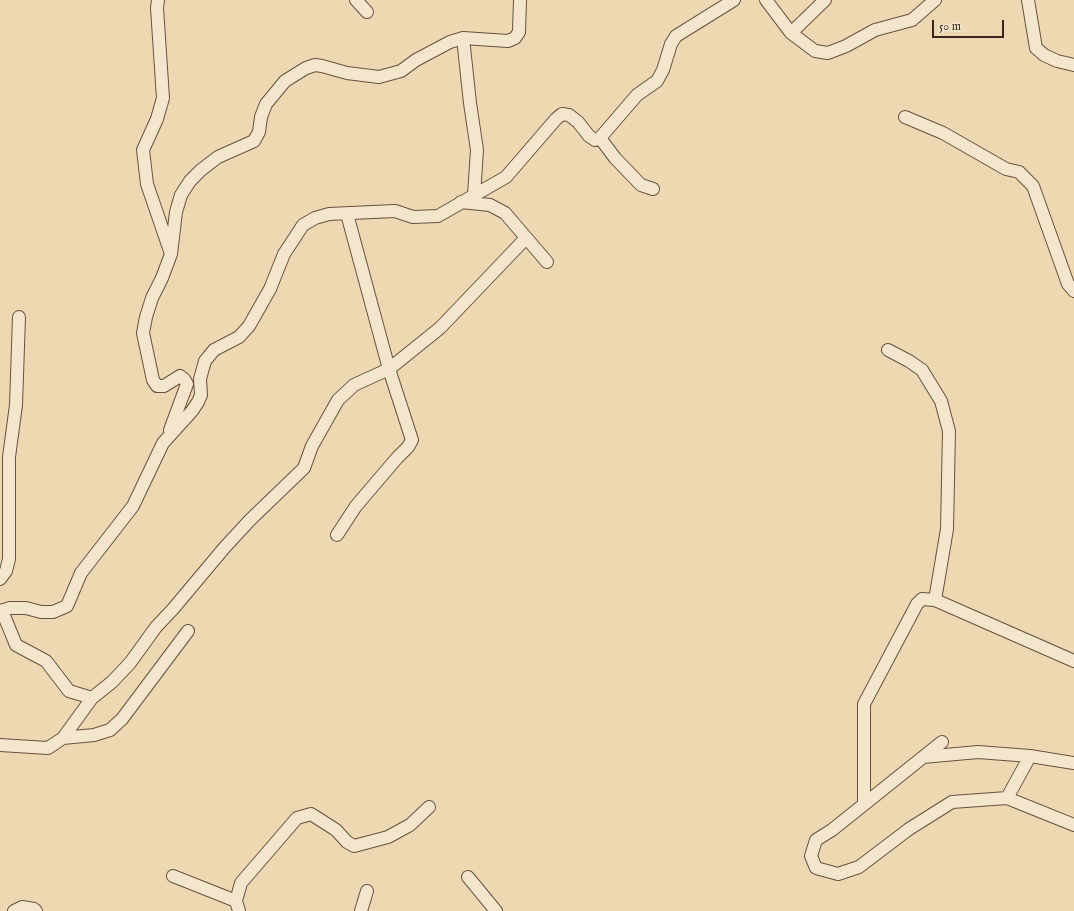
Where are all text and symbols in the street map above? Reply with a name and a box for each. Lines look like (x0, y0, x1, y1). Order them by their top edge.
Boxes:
scale bar (934, 12, 1006, 38)
text: 50 m (939, 19, 961, 34)

